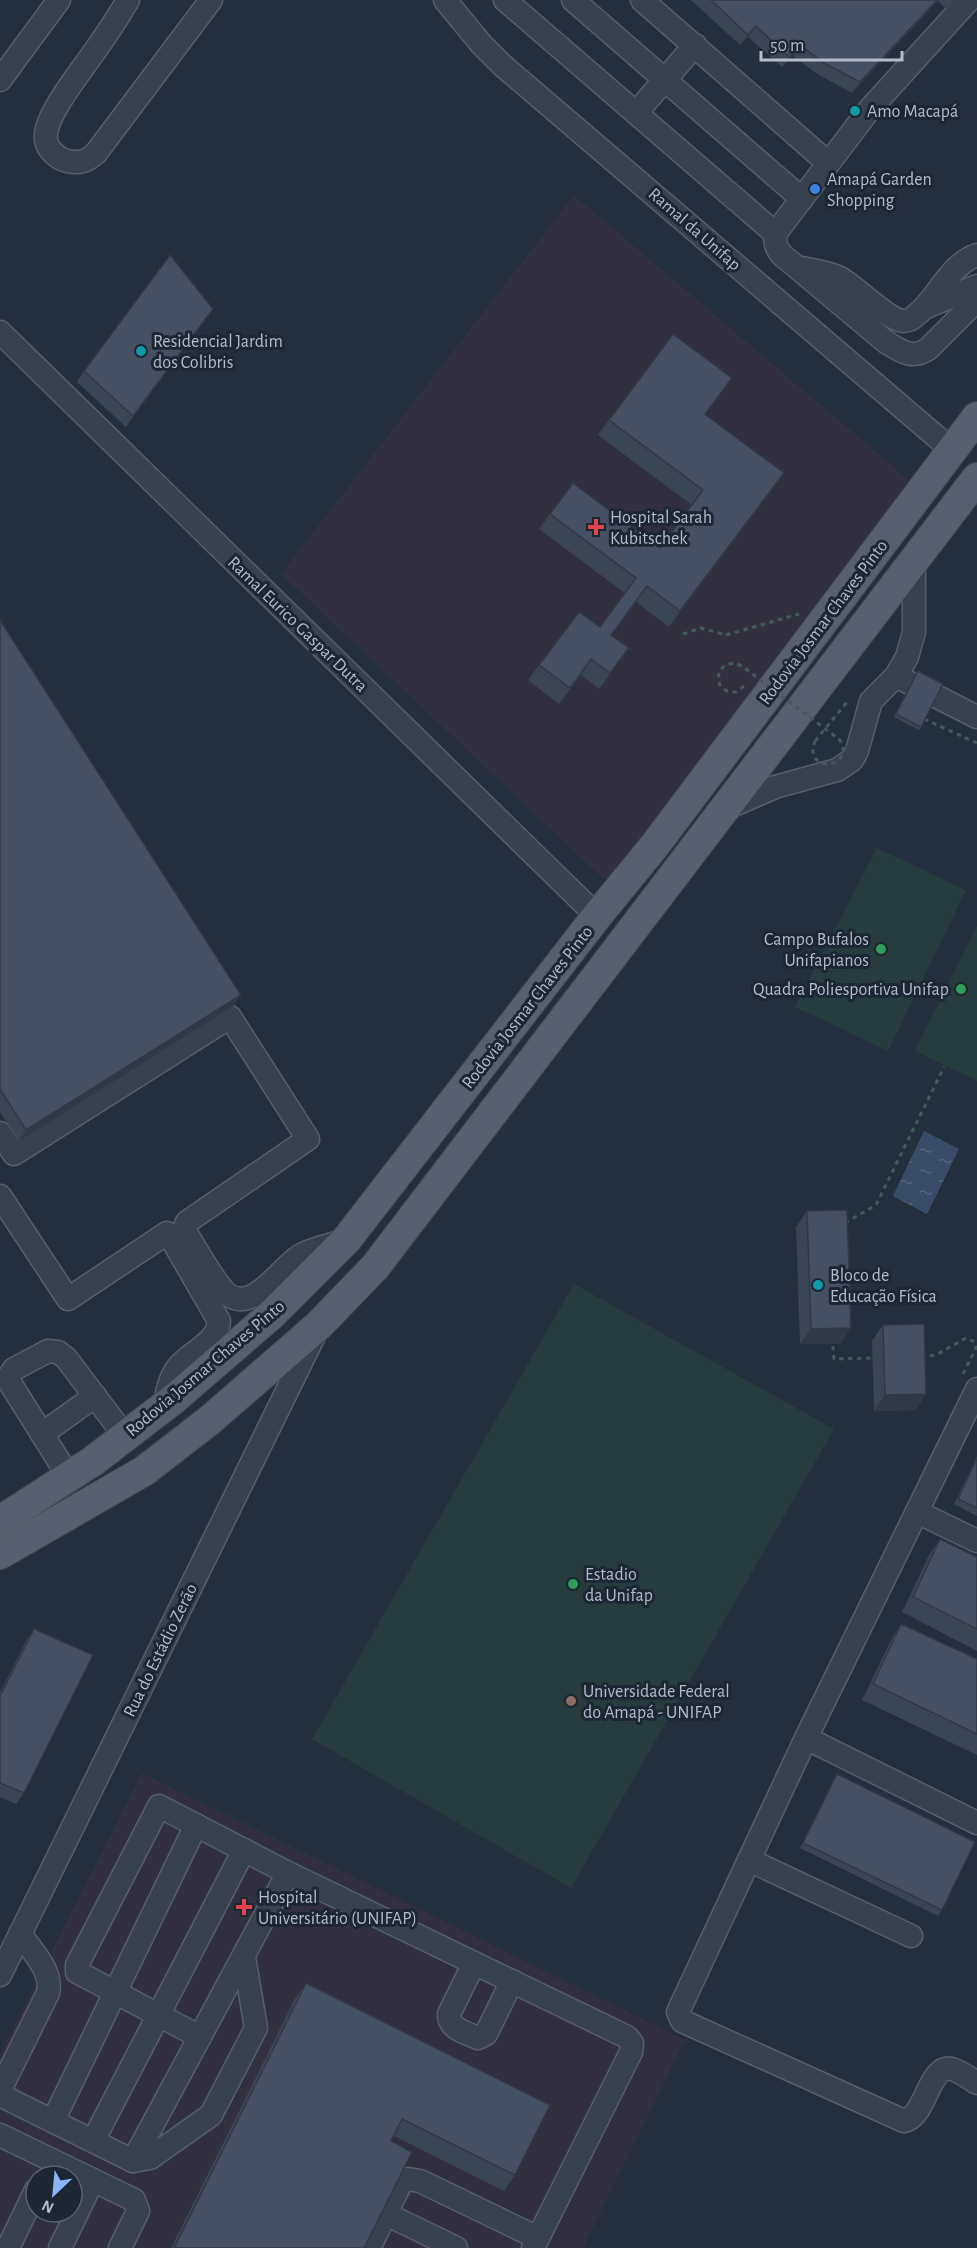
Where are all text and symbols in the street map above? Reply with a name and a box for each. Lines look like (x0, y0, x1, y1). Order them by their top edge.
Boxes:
scale bar (761, 24, 902, 62)
text: 50 m (770, 37, 804, 55)
place label: Amo Macapá (867, 103, 958, 121)
marker: Amo Macapá (848, 104, 862, 118)
place label: Amapá Garden Shopping (827, 171, 932, 210)
marker: Amapá Garden Shopping (808, 182, 822, 196)
street label: Ramal da Unifap (645, 185, 744, 275)
place label: Residencial Jardim dos Colibris (153, 333, 283, 372)
marker: Residencial Jardim dos Colibris (134, 344, 148, 358)
place label: Hospital Sarah Kubitschek (610, 509, 712, 548)
marker: Hospital Sarah Kubitschek (587, 518, 605, 536)
street label: Rodovia Josmar Chaves Pinto (756, 537, 892, 708)
street label: Ramal Eurico Gaspar Dutra (224, 554, 371, 696)
street label: Rodovia Josmar Chaves Pinto (459, 923, 597, 1092)
place label: Campo Bufalos Unifapianos (764, 931, 869, 970)
marker: Campo Bufalos Unifapianos (874, 942, 888, 956)
place label: Quadra Poliesportiva Unifap (753, 981, 949, 999)
marker: Quadra Poliesportiva Unifap (954, 982, 968, 996)
place label: Bloco de Educação Física (830, 1267, 937, 1306)
marker: Bloco de Educação Física (811, 1278, 825, 1292)
street label: Rodovia Josmar Chaves Pinto (123, 1297, 288, 1440)
place label: Estadio da Unifap (585, 1566, 653, 1605)
marker: Estadio da Unifap (566, 1577, 580, 1591)
street label: Rua do Estádio Zerão (121, 1581, 201, 1720)
place label: Universidade Federal do Amapá - UNIFAP (583, 1683, 730, 1722)
marker: Universidade Federal do Amapá - UNIFAP (564, 1694, 578, 1708)
place label: Hospital Universitário (UNIFAP) (258, 1889, 417, 1928)
marker: Hospital Universitário (UNIFAP) (235, 1898, 253, 1916)
north arrow (24, 2164, 84, 2224)
text: N (39, 2197, 56, 2216)

